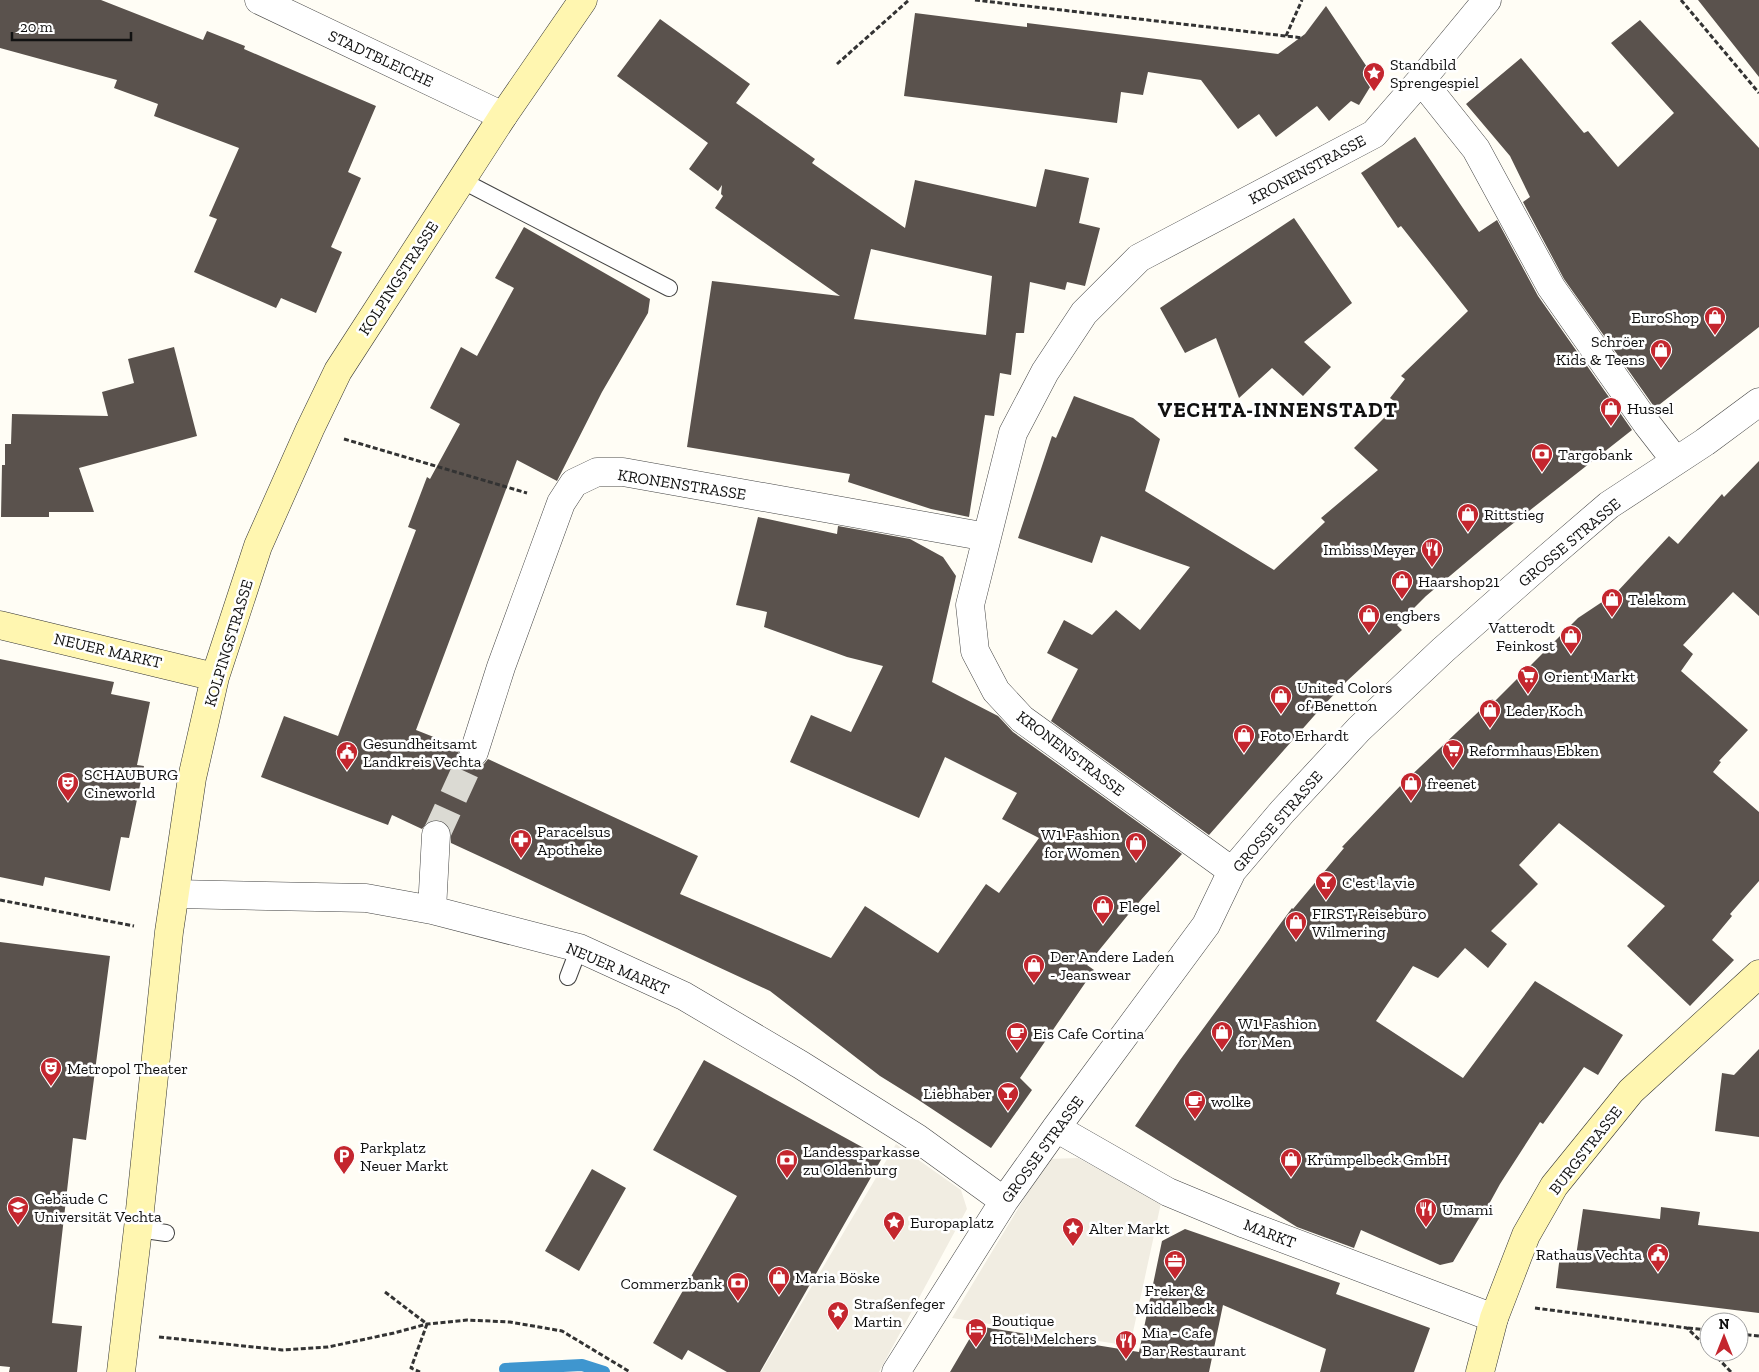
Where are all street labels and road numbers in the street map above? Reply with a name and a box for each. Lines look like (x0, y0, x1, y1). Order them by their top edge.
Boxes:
street label: STADTBLEICHE (325, 26, 436, 91)
street label: KRONENSTRASSE (1246, 131, 1369, 208)
street label: KOLPINGSTRASSE (355, 218, 442, 339)
street label: KRONENSTRASSE (616, 465, 747, 504)
street label: GROSSE STRASSE (1514, 494, 1624, 591)
street label: KOLPINGSTRASSE (200, 577, 257, 709)
street label: NEUER MARKT (52, 629, 164, 672)
street label: KRONENSTRASSE (1013, 707, 1128, 800)
street label: GROSSE STRASSE (1228, 767, 1326, 876)
street label: NEUER MARKT (563, 938, 672, 999)
street label: GROSSE STRASSE (997, 1092, 1088, 1207)
street label: BURGSTRASSE (1545, 1102, 1626, 1198)
street label: MARKT (1241, 1215, 1299, 1252)

